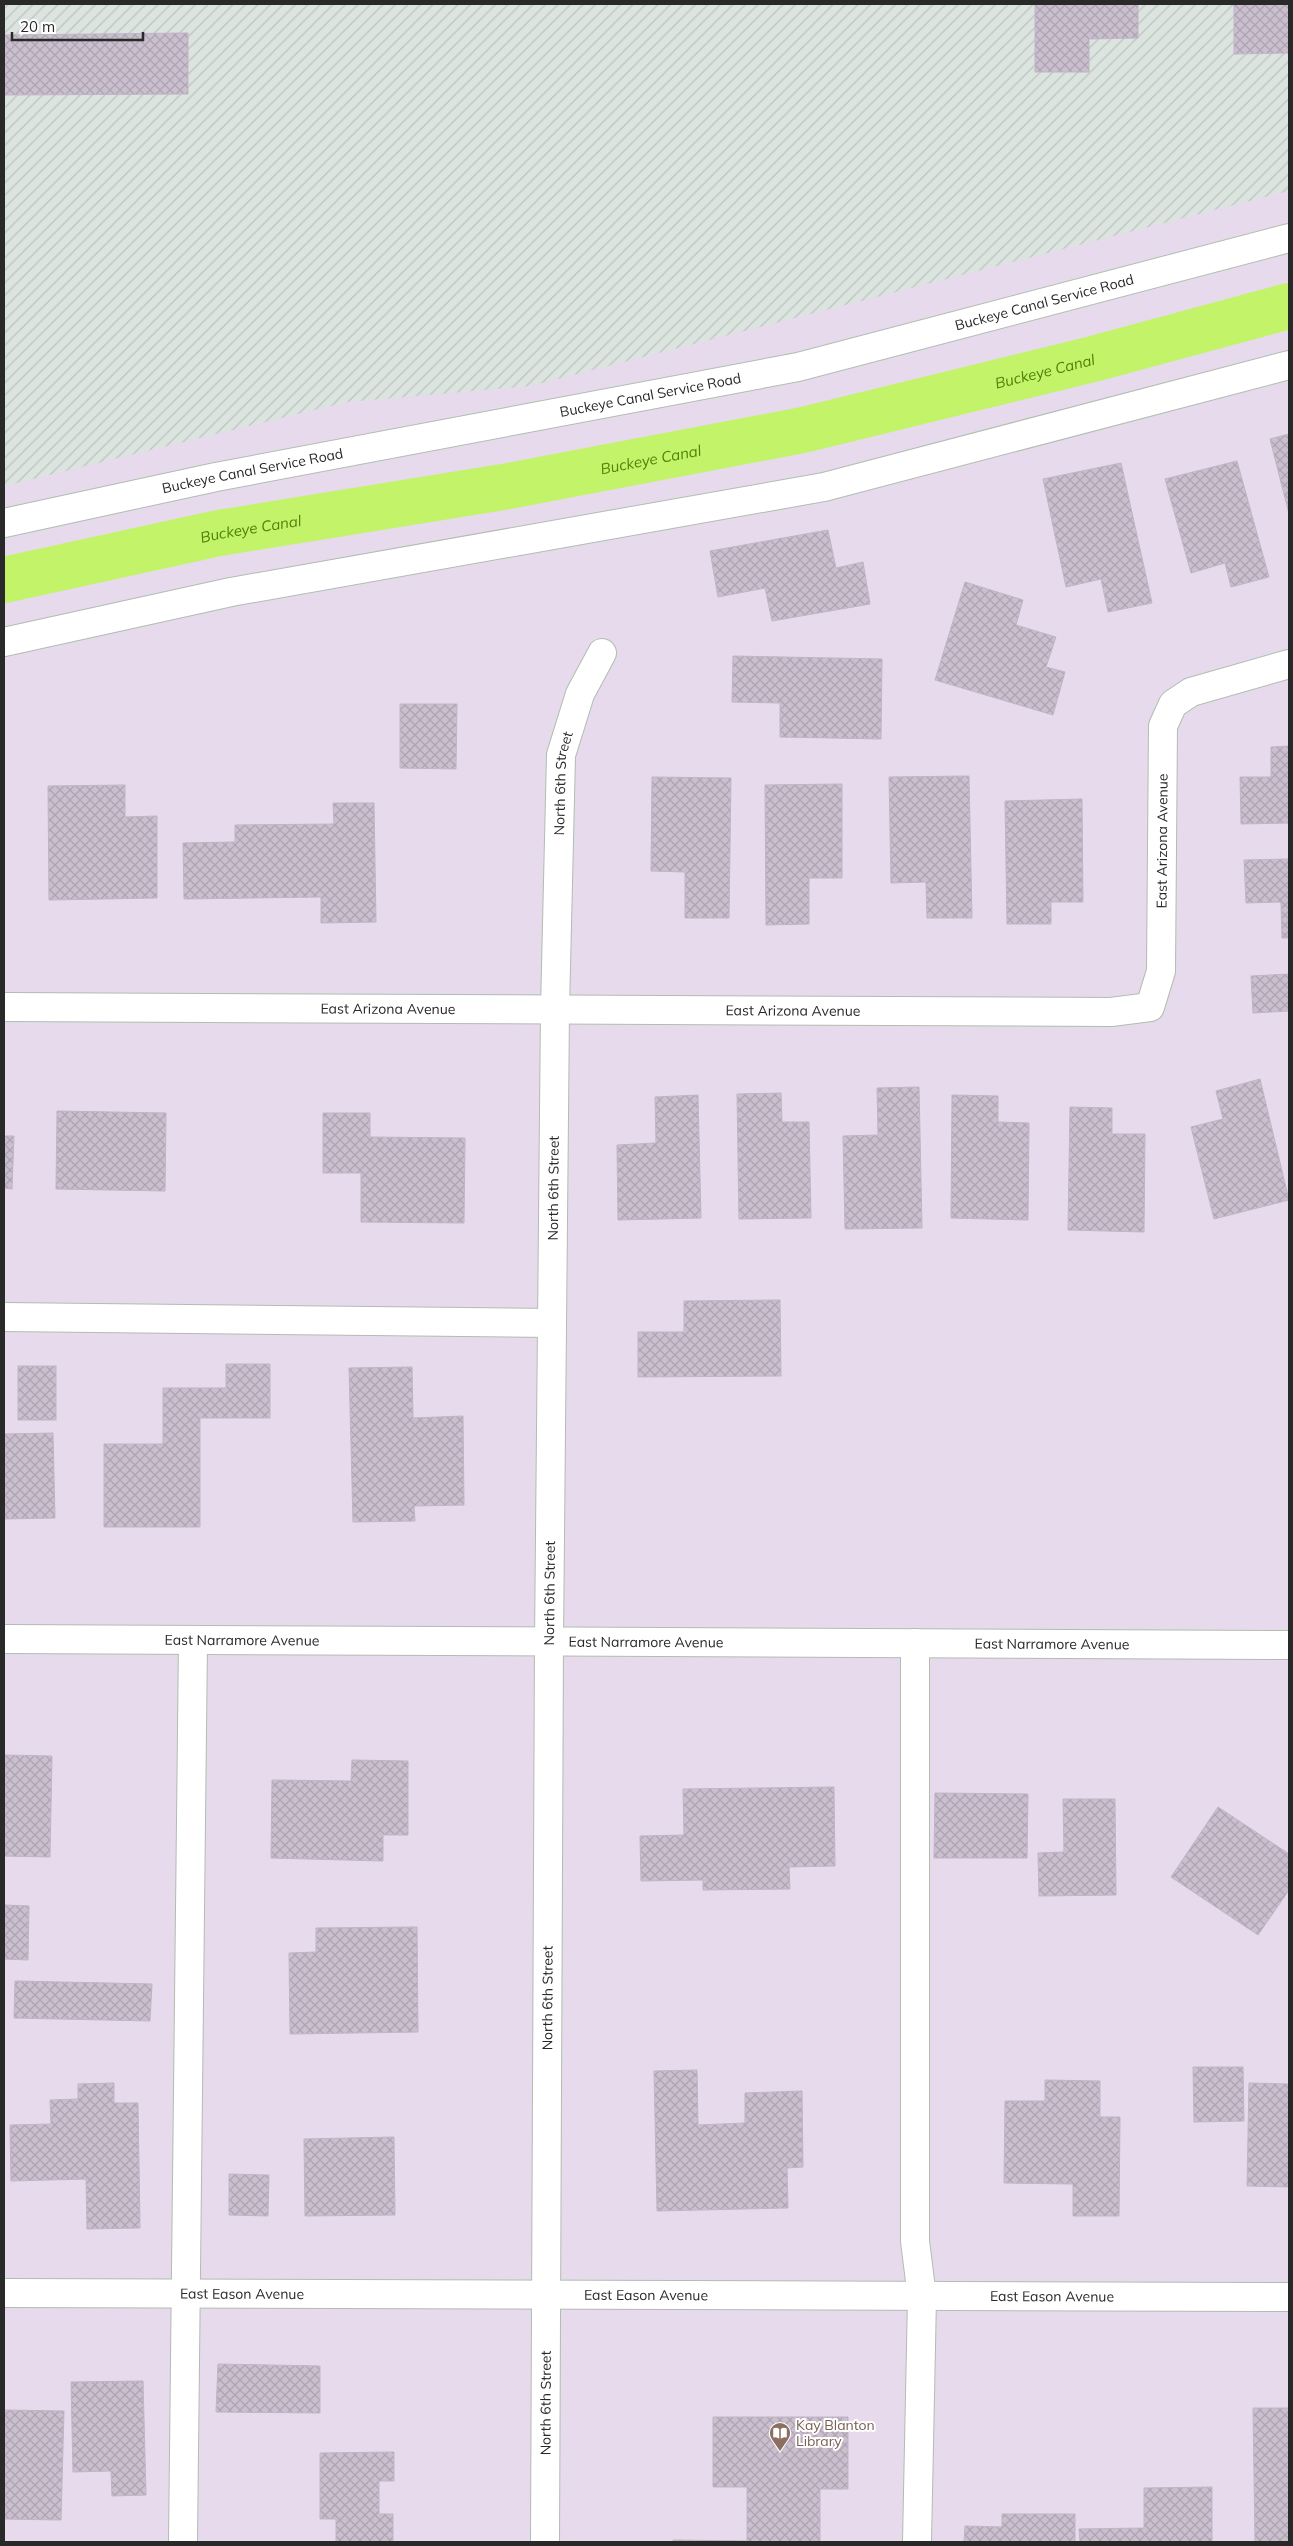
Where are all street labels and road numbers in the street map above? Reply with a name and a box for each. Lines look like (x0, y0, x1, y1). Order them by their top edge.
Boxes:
street label: Buckeye Canal Service Road (953, 270, 1136, 334)
street label: Buckeye Canal Service Road (558, 369, 743, 421)
street label: Buckeye Canal Service Road (160, 444, 345, 497)
street label: North 6th Street (550, 729, 577, 836)
street label: East Arizona Avenue (1153, 773, 1172, 909)
street label: East Arizona Avenue (320, 999, 456, 1018)
street label: East Arizona Avenue (725, 1001, 861, 1020)
street label: North 6th Street (544, 1136, 563, 1240)
street label: North 6th Street (540, 1541, 559, 1645)
street label: East Narramore Avenue (165, 1631, 319, 1649)
street label: East Narramore Avenue (569, 1633, 723, 1651)
street label: East Narramore Avenue (975, 1635, 1129, 1653)
street label: North 6th Street (538, 1946, 557, 2050)
street label: East Eason Avenue (180, 2285, 304, 2303)
street label: East Eason Avenue (584, 2286, 708, 2304)
street label: East Eason Avenue (990, 2287, 1114, 2305)
street label: North 6th Street (536, 2351, 555, 2455)

